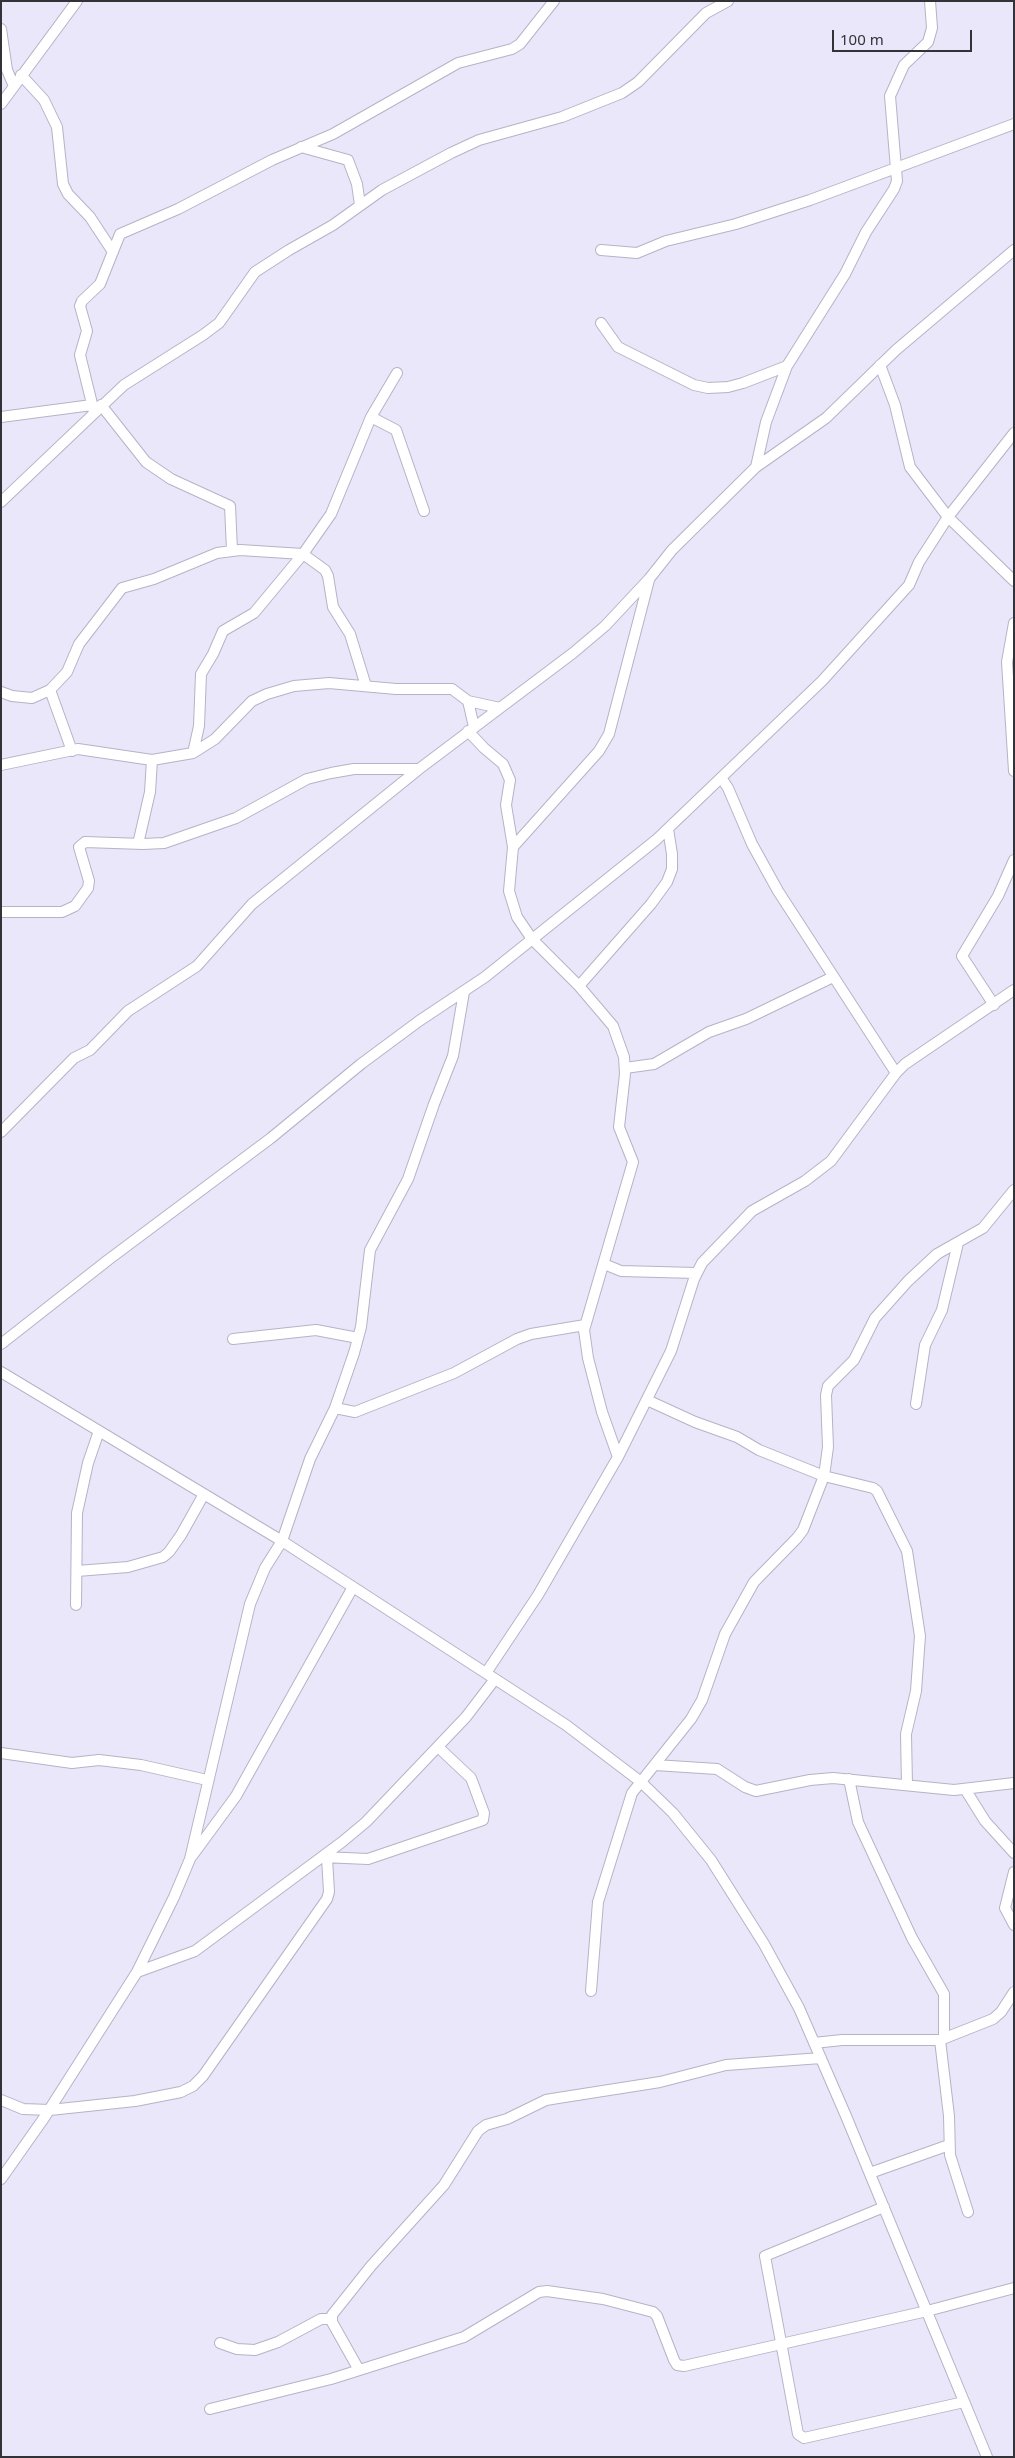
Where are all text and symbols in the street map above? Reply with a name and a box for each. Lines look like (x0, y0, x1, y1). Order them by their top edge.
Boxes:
scale bar (835, 20, 975, 52)
text: 100 m (840, 29, 884, 49)

